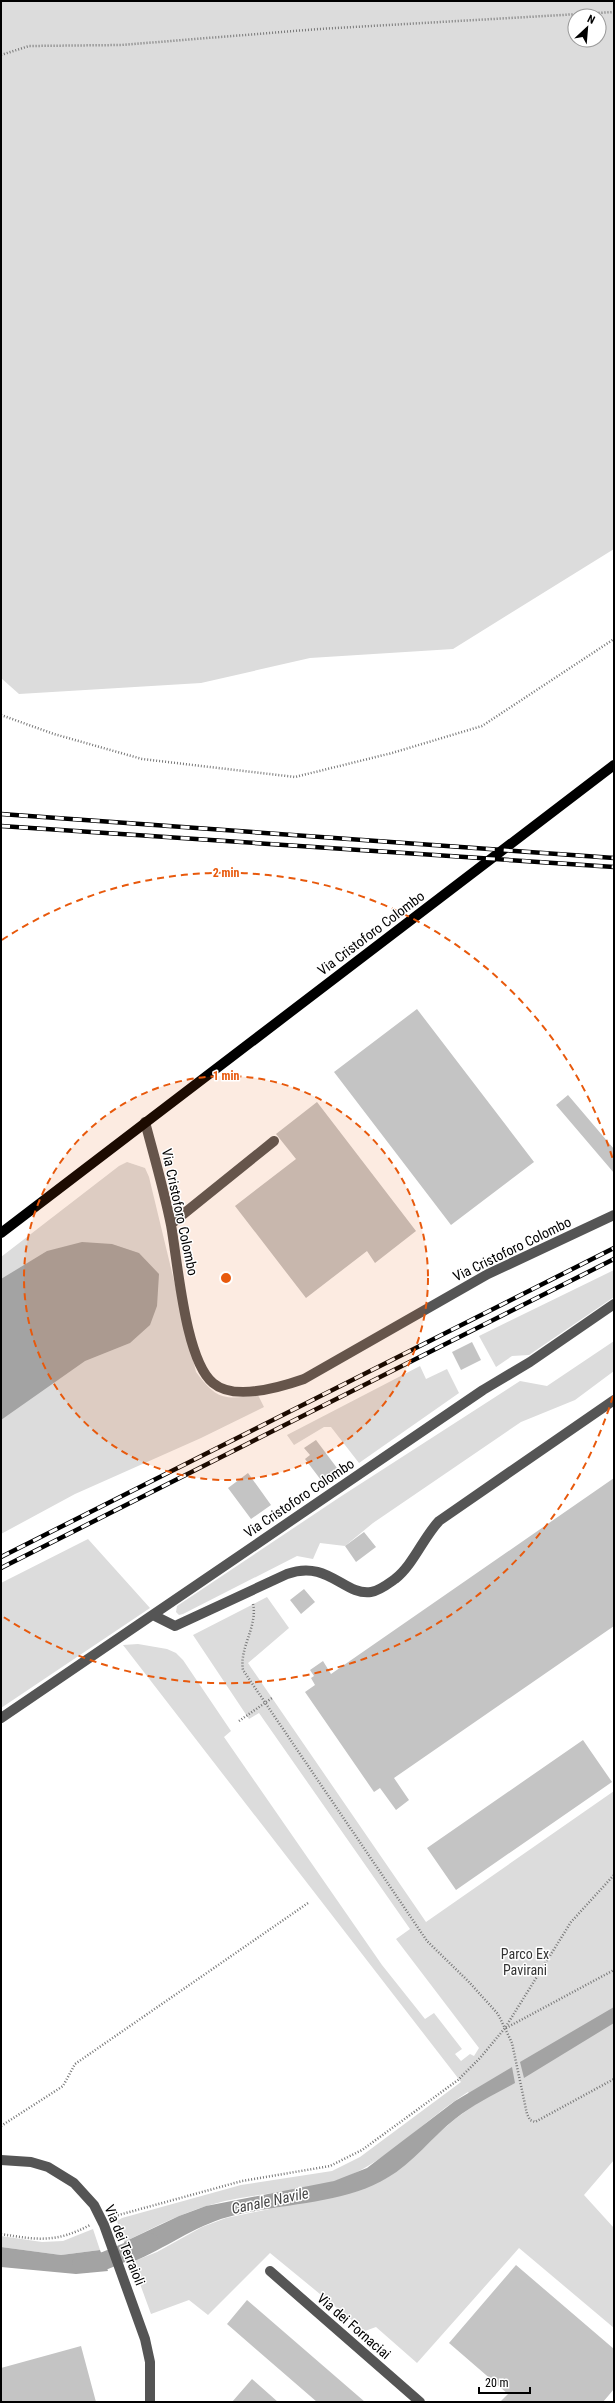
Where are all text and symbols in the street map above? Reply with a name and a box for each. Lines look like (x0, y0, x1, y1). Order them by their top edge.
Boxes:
north arrow (567, 8, 607, 48)
text: N (585, 12, 597, 27)
text: 2 min (213, 866, 239, 880)
street label: Via Cristoforo Colombo (315, 888, 427, 978)
text: 1 min (213, 1069, 239, 1083)
street label: Via Cristoforo Colombo (159, 1147, 201, 1277)
street label: Via Cristoforo Colombo (450, 1213, 574, 1285)
centre of rings (219, 1271, 233, 1285)
street label: Via Cristoforo Colombo (241, 1455, 357, 1541)
park label: Parco Ex Pavirani (501, 1946, 549, 1978)
water label: Canale Navile (230, 2184, 310, 2218)
street label: Via dei Terraioli (102, 2202, 148, 2288)
street label: Via dei Fornaciai (314, 2290, 394, 2362)
scale bar (479, 2369, 530, 2395)
text: 20 m (485, 2376, 509, 2390)

